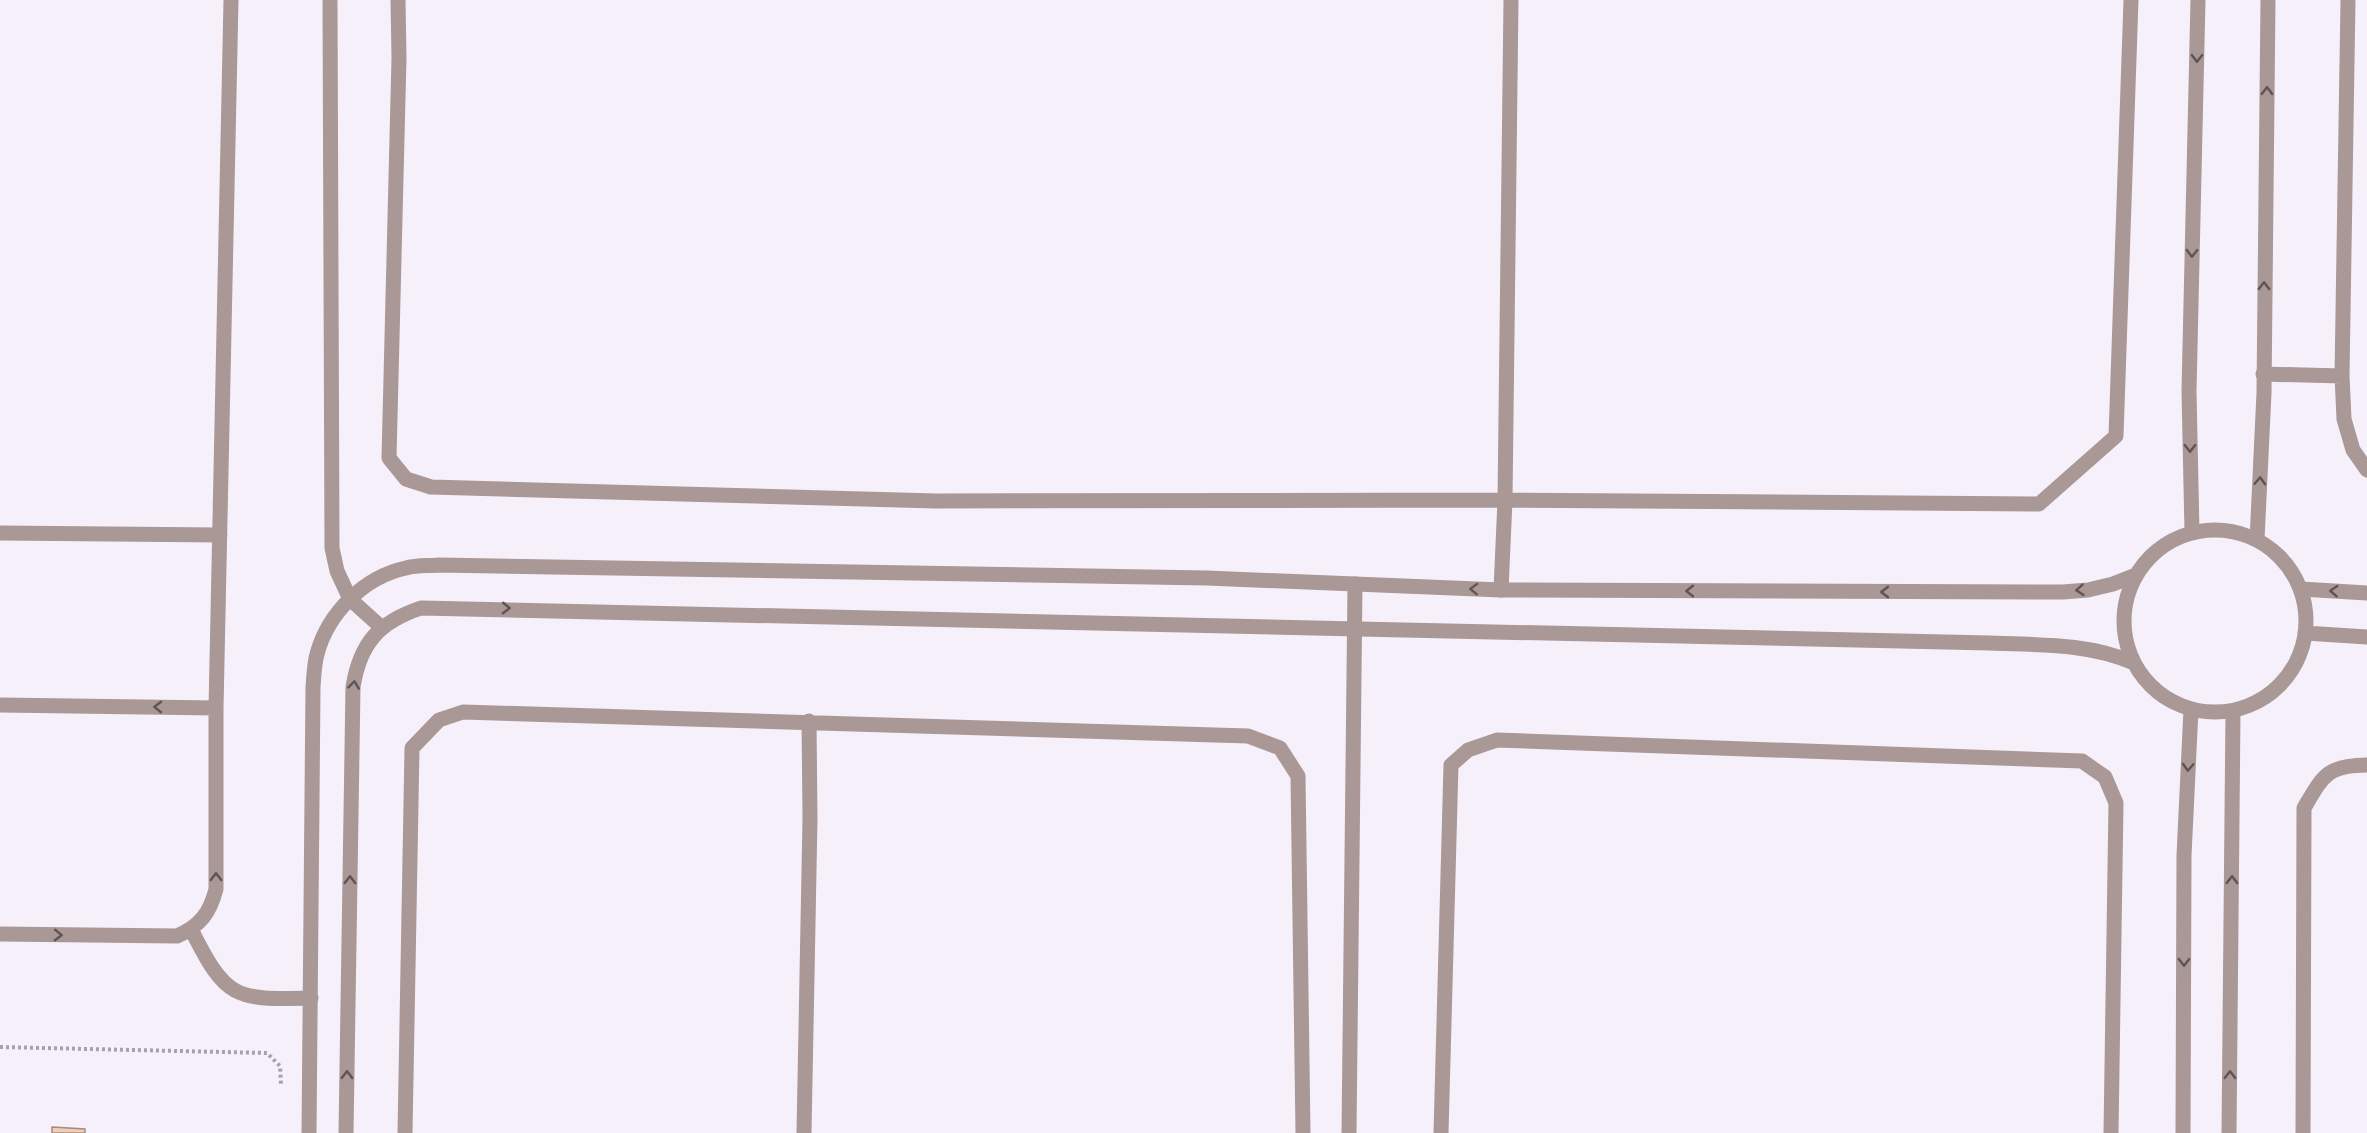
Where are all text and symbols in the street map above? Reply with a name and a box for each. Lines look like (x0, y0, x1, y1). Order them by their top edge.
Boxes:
one-way arrow (2191, 54, 2203, 63)
one-way arrow (2261, 87, 2273, 96)
one-way arrow (2186, 249, 2198, 258)
one-way arrow (2258, 282, 2271, 291)
one-way arrow (2184, 444, 2196, 453)
one-way arrow (2253, 477, 2266, 486)
one-way arrow (1469, 583, 1478, 596)
one-way arrow (2075, 583, 2084, 596)
one-way arrow (1685, 585, 1694, 597)
one-way arrow (2329, 585, 2338, 598)
one-way arrow (1880, 586, 1889, 598)
one-way arrow (502, 602, 511, 615)
one-way arrow (347, 680, 360, 689)
one-way arrow (153, 701, 162, 713)
one-way arrow (2182, 763, 2195, 772)
one-way arrow (210, 872, 222, 881)
one-way arrow (344, 875, 356, 884)
one-way arrow (2226, 875, 2238, 884)
one-way arrow (54, 929, 63, 941)
one-way arrow (2178, 958, 2190, 967)
one-way arrow (341, 1070, 353, 1079)
one-way arrow (2224, 1070, 2236, 1079)

